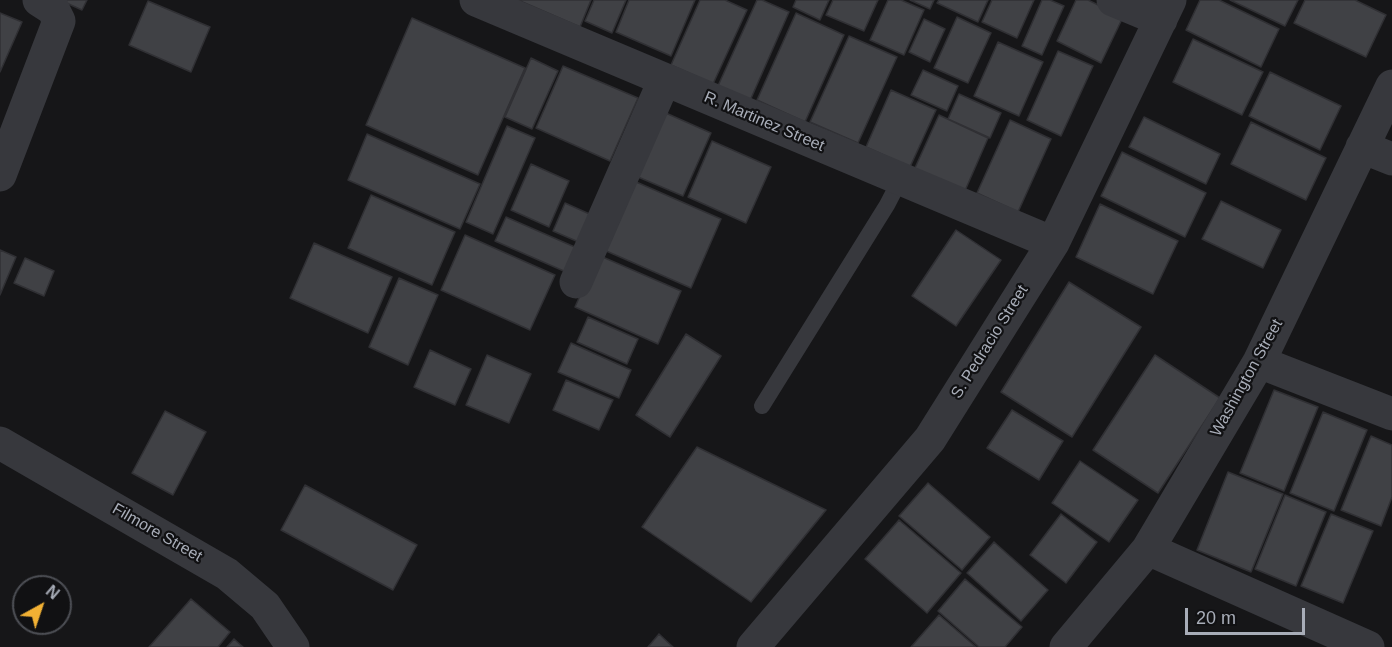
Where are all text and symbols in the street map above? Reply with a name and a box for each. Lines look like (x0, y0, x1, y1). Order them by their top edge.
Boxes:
street label: R. Martinez Street (701, 88, 827, 156)
street label: S. Pedracio Street (947, 282, 1033, 402)
street label: Washington Street (1207, 316, 1287, 440)
street label: Filmore Street (109, 500, 205, 566)
north arrow (12, 575, 72, 635)
text: N (43, 582, 62, 603)
scale bar (1188, 596, 1308, 634)
text: 20 m (1196, 608, 1236, 628)

